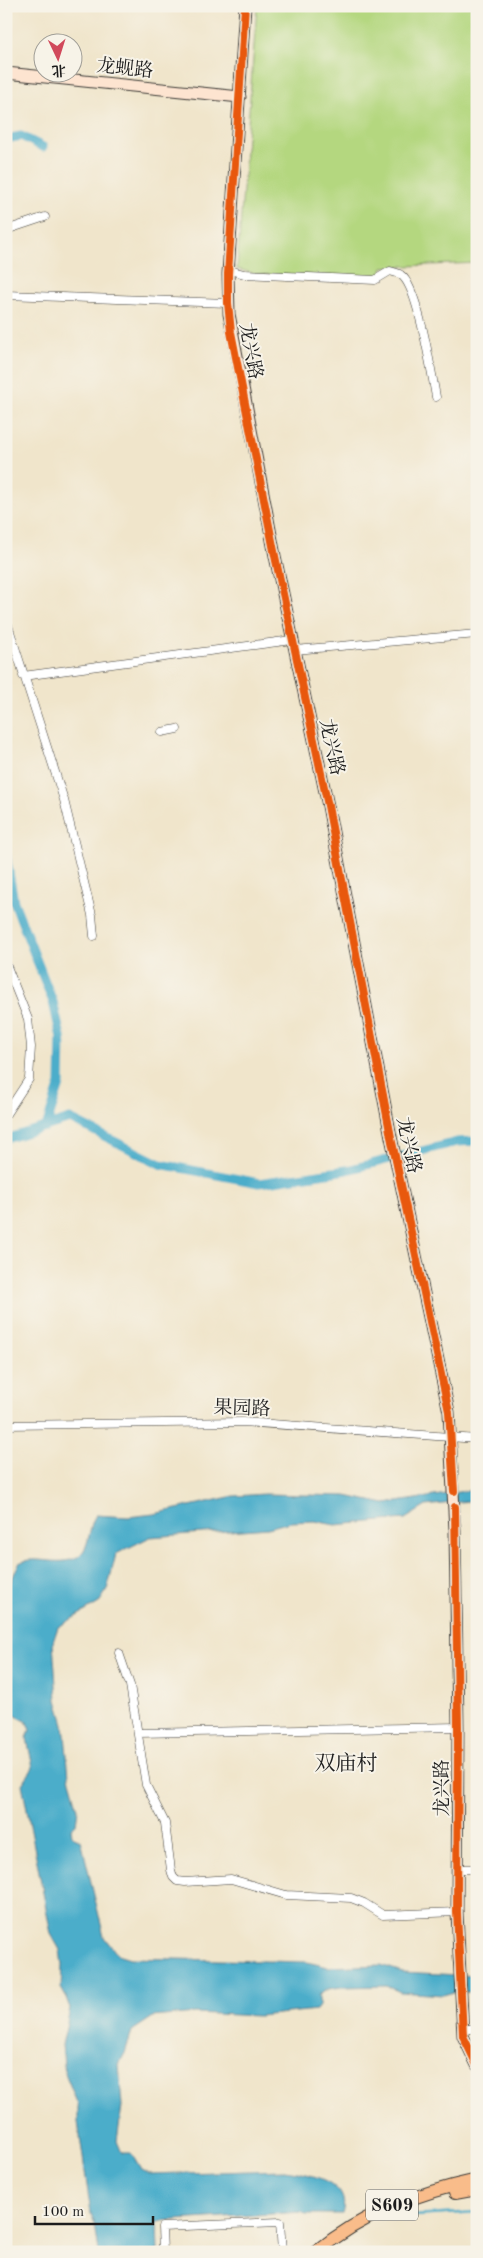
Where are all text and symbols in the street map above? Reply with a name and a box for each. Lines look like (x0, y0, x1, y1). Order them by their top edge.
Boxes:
north arrow (32, 32, 82, 82)
street label: 龙蚬路 (95, 55, 154, 82)
text: 北 (51, 62, 66, 78)
street label: 龙兴路 (235, 321, 266, 381)
street label: 龙兴路 (315, 717, 348, 777)
street label: 龙兴路 (392, 1115, 425, 1175)
street label: 果园路 (213, 1397, 271, 1420)
district label: 双庙村 (315, 1752, 378, 1775)
street label: 龙兴路 (432, 1759, 453, 1817)
road number: S609 (366, 2190, 418, 2220)
scale bar (35, 2193, 152, 2225)
text: 100 m (42, 2205, 84, 2220)

